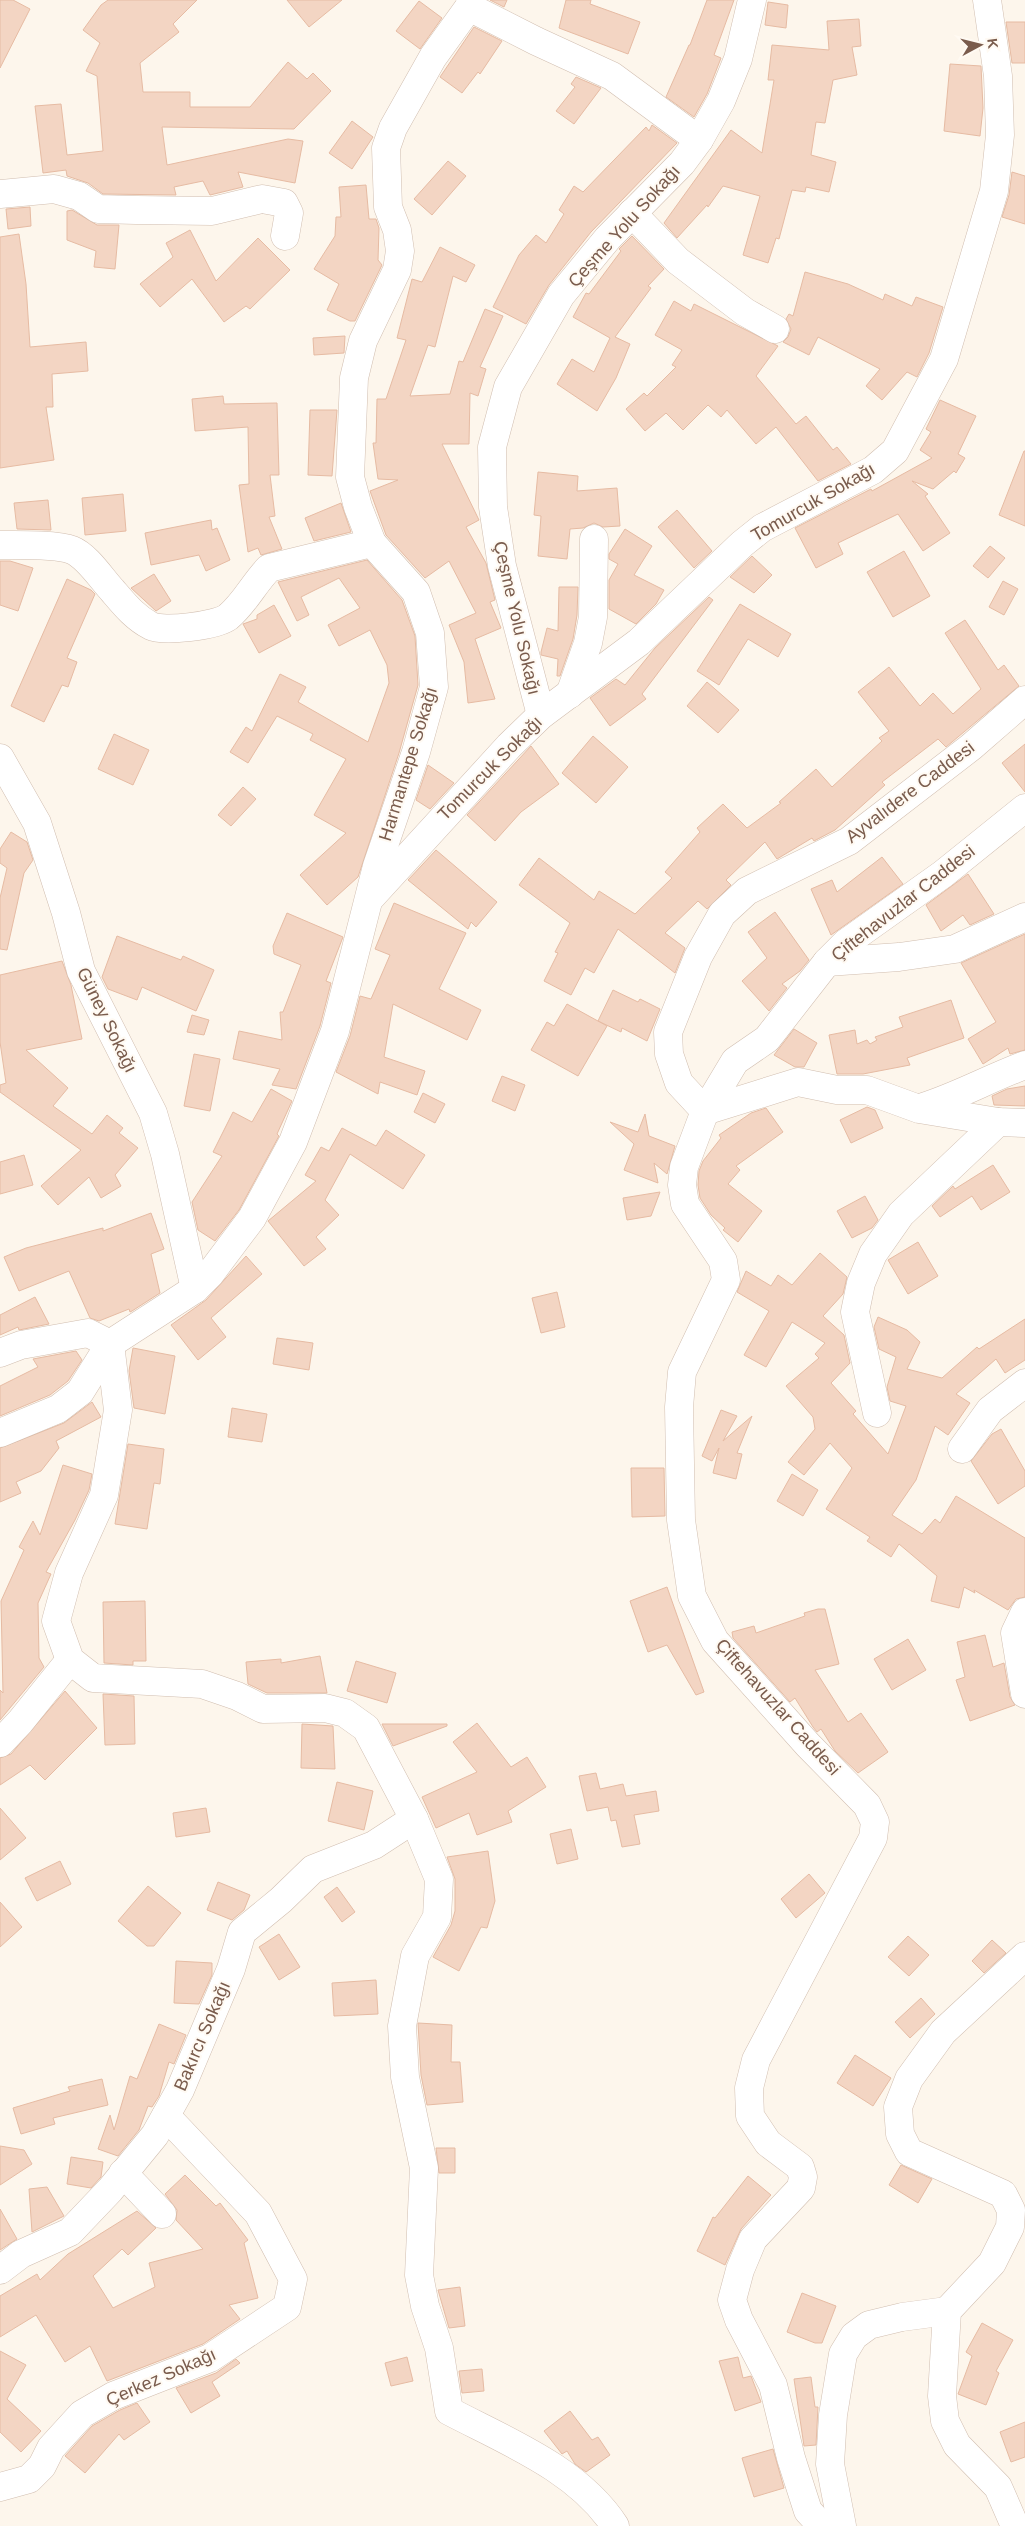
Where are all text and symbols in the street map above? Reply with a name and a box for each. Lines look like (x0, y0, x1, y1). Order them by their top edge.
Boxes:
north arrow (955, 20, 1005, 70)
text: K (984, 37, 1001, 49)
street label: Çeşme Yolu Sokağı (564, 161, 684, 291)
street label: Tomurcuk Sokağı (748, 459, 878, 545)
street label: Çeşme Yolu Sokağı (490, 539, 544, 697)
street label: Harmantepe Sokağı (375, 685, 441, 843)
street label: Tomurcuk Sokağı (434, 712, 546, 824)
street label: Ayvalıdere Caddesi (842, 737, 978, 847)
street label: Çiftehavuzlar Caddesi (827, 841, 979, 965)
street label: Güney Sokağı (73, 964, 141, 1076)
street label: Çiftehavuzlar Caddesi (712, 1635, 844, 1779)
street label: Bakırcı Sokağı (170, 1978, 234, 2094)
street label: Çerkez Sokağı (103, 2344, 219, 2410)

